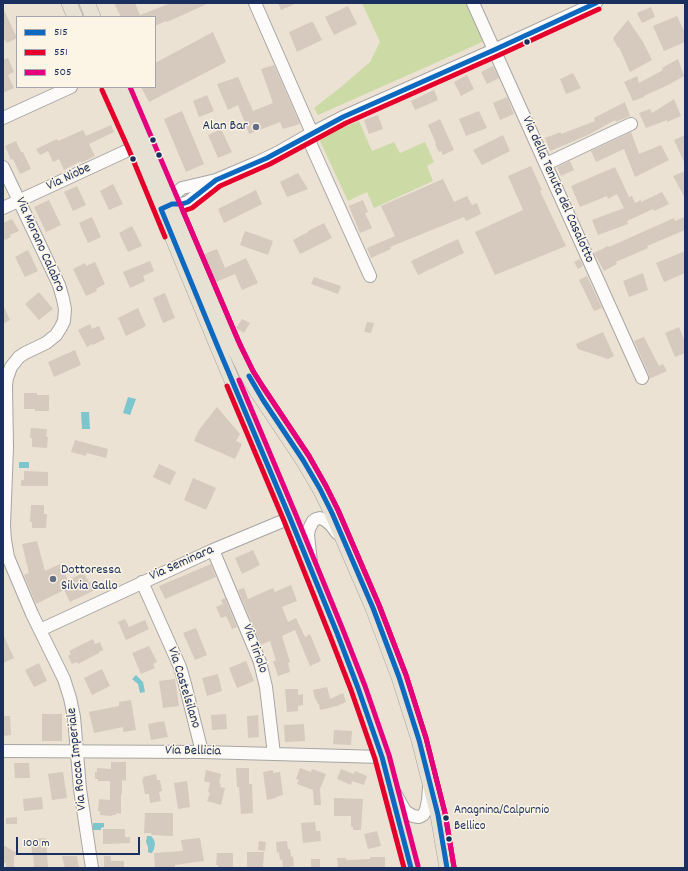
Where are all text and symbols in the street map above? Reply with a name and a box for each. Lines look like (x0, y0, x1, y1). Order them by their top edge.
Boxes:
legend (16, 16, 156, 88)
text: 515 (54, 24, 68, 41)
unlabelled marker (522, 37, 532, 47)
text: 551 (54, 44, 68, 61)
text: 505 (54, 64, 72, 81)
street label: Via della Tenuta del Casalotto (517, 114, 597, 266)
place label: Alan Bar (202, 119, 248, 135)
marker: Alan Bar (251, 122, 261, 132)
unlabelled marker (148, 135, 158, 145)
unlabelled marker (154, 150, 164, 160)
unlabelled marker (128, 154, 138, 164)
street label: Via Niobe (44, 160, 94, 196)
street label: Via Morano Calabro (11, 195, 67, 295)
street label: Via Seminara (147, 542, 217, 586)
place label: Dottoressa Silvia Gallo (61, 563, 121, 596)
marker: Dottoressa Silvia Gallo (48, 574, 58, 584)
street label: Via Tiriolo (237, 622, 271, 676)
street label: Via Castelsilano (163, 645, 203, 731)
street label: Via Rocca Imperiale (64, 707, 92, 811)
street label: Via Bellicia (165, 743, 221, 761)
place label: Anagnina/Calpurnio Bellico (454, 803, 549, 834)
marker: Anagnina/Calpurnio Bellico (441, 813, 451, 823)
scale bar (18, 829, 142, 855)
unlabelled marker (444, 834, 454, 844)
text: 100 m (23, 835, 50, 852)

